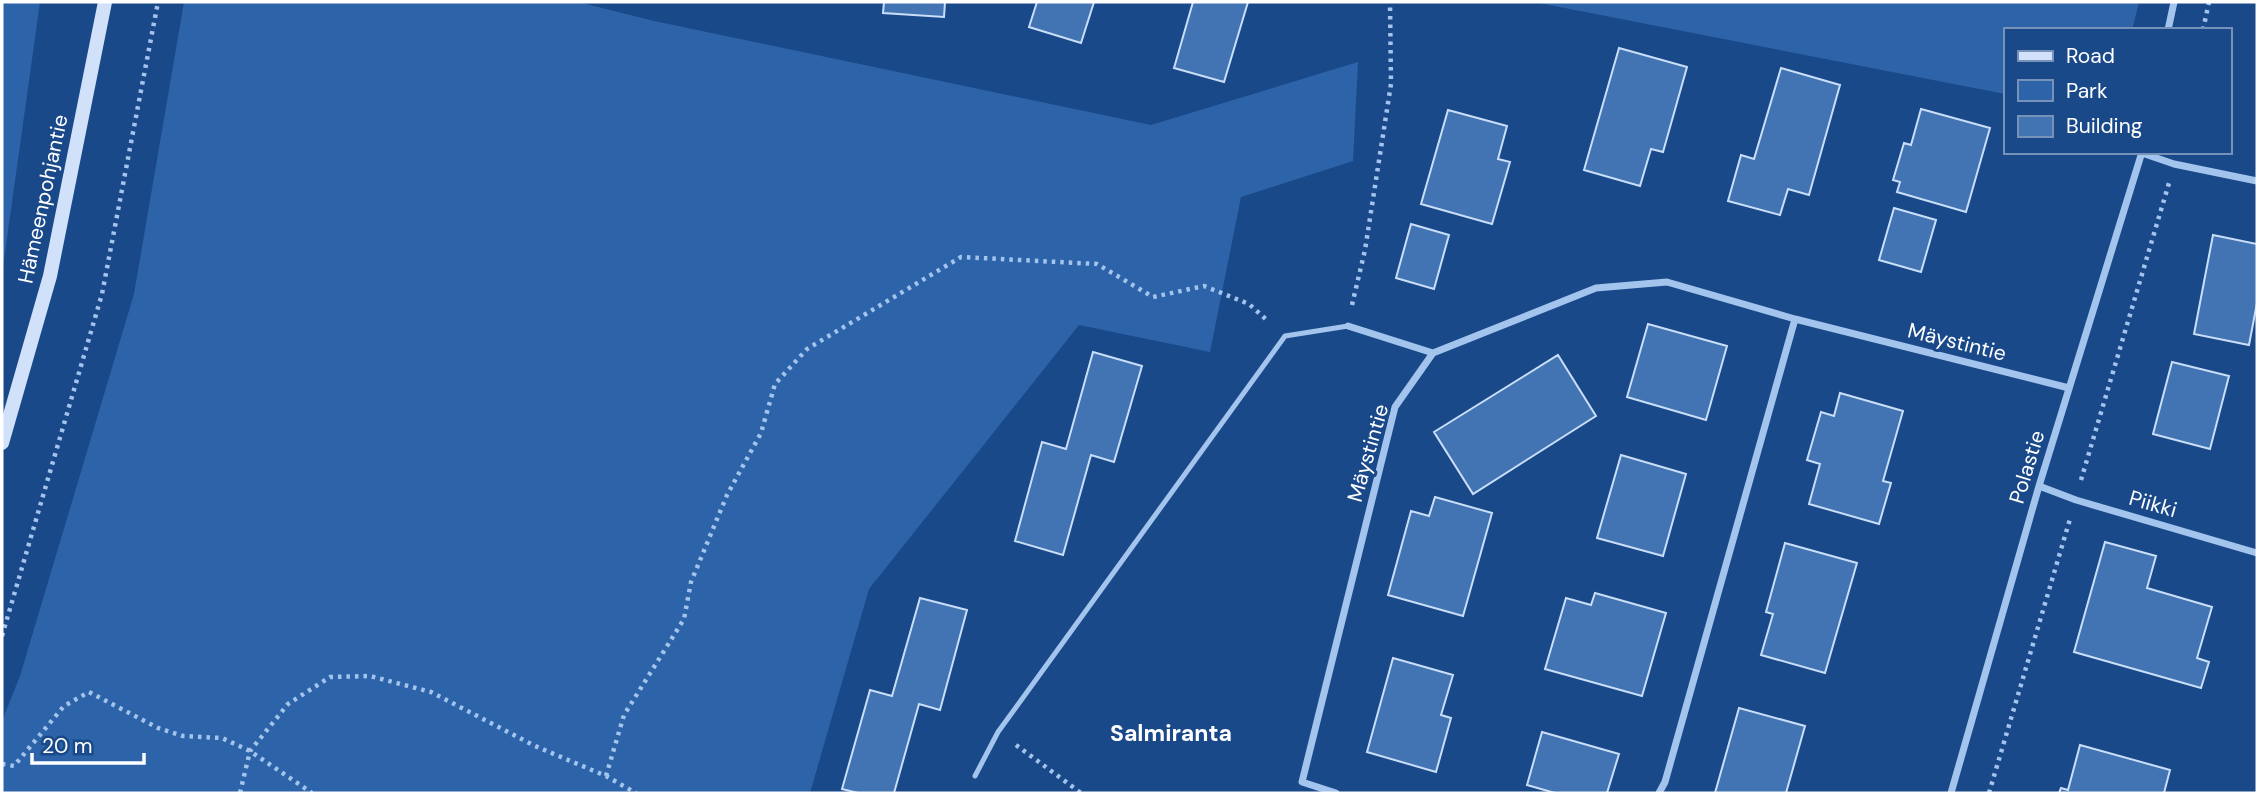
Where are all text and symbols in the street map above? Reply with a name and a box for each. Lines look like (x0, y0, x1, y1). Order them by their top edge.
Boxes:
legend (2004, 28, 2231, 154)
text: Road (2066, 42, 2115, 70)
text: Park (2066, 77, 2108, 105)
street label: Hämeenpohjantie (11, 112, 75, 286)
text: Building (2066, 112, 2143, 140)
street label: Mäystintie (1905, 316, 2009, 368)
street label: Mäystintie (1341, 401, 1395, 505)
street label: Polastie (2003, 427, 2051, 507)
street label: Piikki (2126, 484, 2180, 524)
district label: Salmiranta (1110, 718, 1232, 748)
scale bar (32, 722, 144, 766)
text: 20 m (42, 732, 93, 760)

